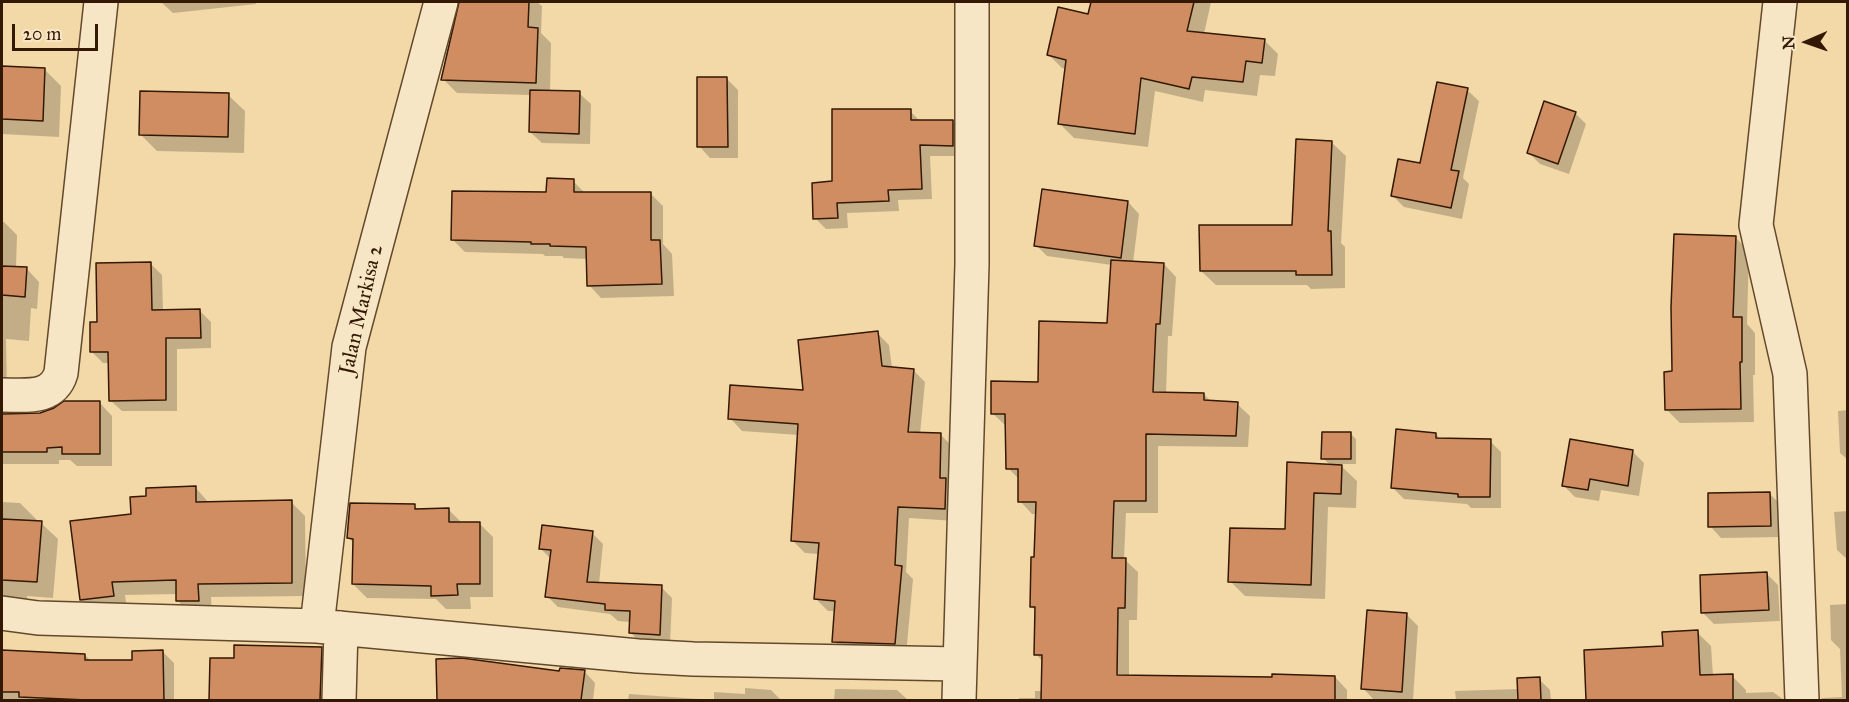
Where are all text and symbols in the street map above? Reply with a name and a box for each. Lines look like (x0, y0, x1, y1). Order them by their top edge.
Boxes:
scale bar (15, 12, 100, 50)
north arrow (1777, 12, 1837, 72)
text: 20 m (23, 23, 61, 45)
text: N (1779, 36, 1798, 50)
street label: Jalan Markisa 2 (335, 243, 389, 377)

